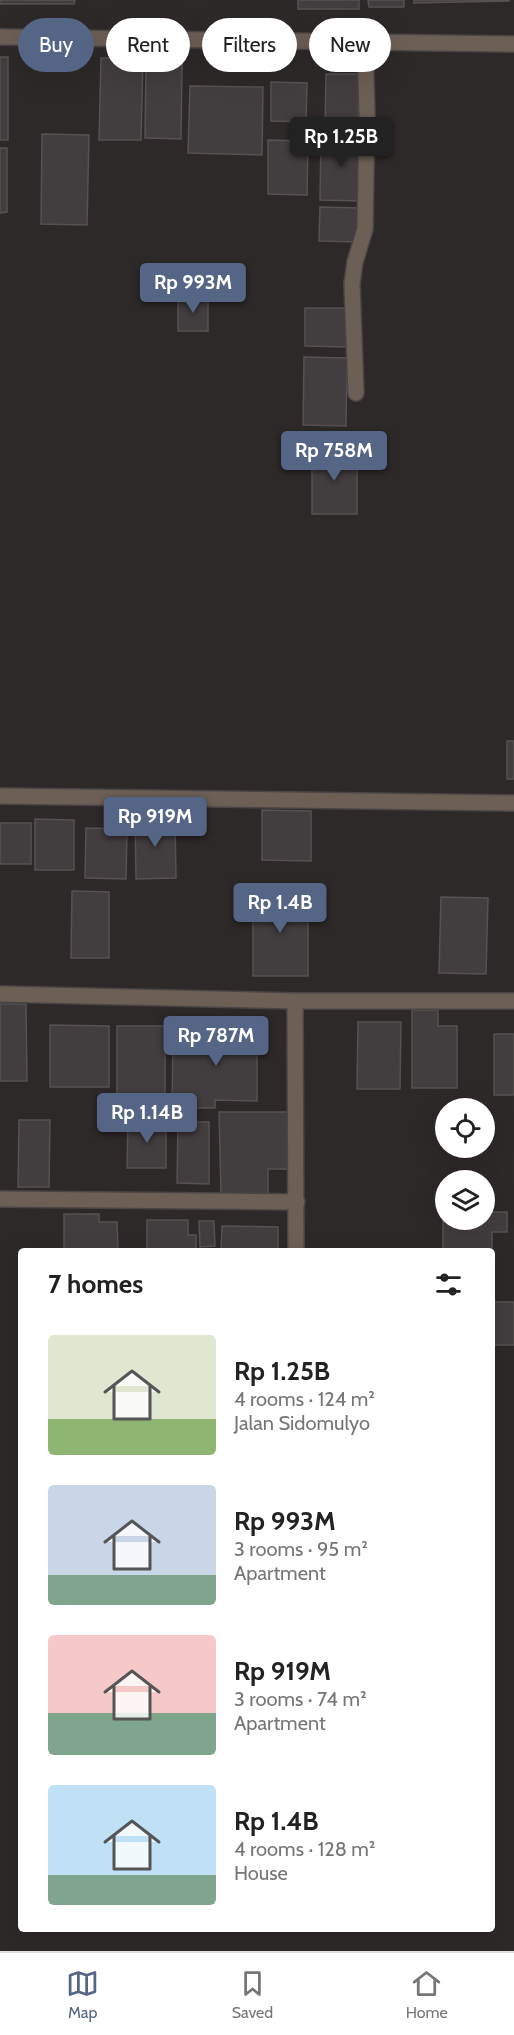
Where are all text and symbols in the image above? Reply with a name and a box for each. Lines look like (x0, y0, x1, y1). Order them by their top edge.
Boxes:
chip: Buy (18, 18, 94, 72)
chip: Rent (106, 18, 190, 72)
chip: Filters (202, 18, 297, 72)
chip: New (309, 18, 391, 72)
pin: Rp 1.25B (279, 117, 403, 168)
text: Rp 1.25B (304, 124, 378, 148)
pin: Rp 993M (138, 263, 248, 314)
text: Rp 993M (154, 270, 232, 294)
pin: Rp 758M (279, 431, 389, 482)
text: Rp 758M (295, 438, 373, 462)
pin: Rp 919M (100, 797, 210, 848)
text: Rp 919M (118, 804, 192, 828)
pin: Rp 1.4B (225, 883, 335, 934)
text: Rp 1.4B (247, 890, 313, 914)
pin: Rp 787M (161, 1016, 271, 1067)
text: Rp 787M (177, 1023, 255, 1047)
pin: Rp 1.14B (85, 1093, 209, 1144)
map controls (435, 1098, 495, 1230)
button: locate (435, 1098, 495, 1158)
text: Rp 1.14B (111, 1100, 183, 1124)
button: layers (435, 1170, 495, 1230)
text: 7 homes (48, 1268, 143, 1300)
icon: filters (432, 1268, 465, 1301)
text: Rp 1.25B (234, 1355, 330, 1387)
icon: home (96, 1359, 168, 1431)
text: 4 rooms · 124 m² (234, 1387, 375, 1411)
text: Jalan Sidomulyo (234, 1411, 370, 1435)
text: Rp 993M (234, 1505, 336, 1537)
icon: home (96, 1509, 168, 1581)
text: 3 rooms · 95 m² (234, 1537, 368, 1561)
text: Apartment (234, 1561, 326, 1585)
text: Rp 919M (234, 1655, 331, 1687)
icon: home (96, 1659, 168, 1731)
text: 3 rooms · 74 m² (234, 1687, 367, 1711)
text: Apartment (234, 1711, 326, 1735)
text: Rp 1.4B (234, 1805, 319, 1837)
icon: home (96, 1809, 168, 1881)
text: 4 rooms · 128 m² (234, 1837, 376, 1861)
text: House (234, 1861, 288, 1885)
tab: Map (66, 1967, 99, 2022)
tab: Saved (232, 1967, 273, 2022)
tab: Home (406, 1967, 448, 2022)

